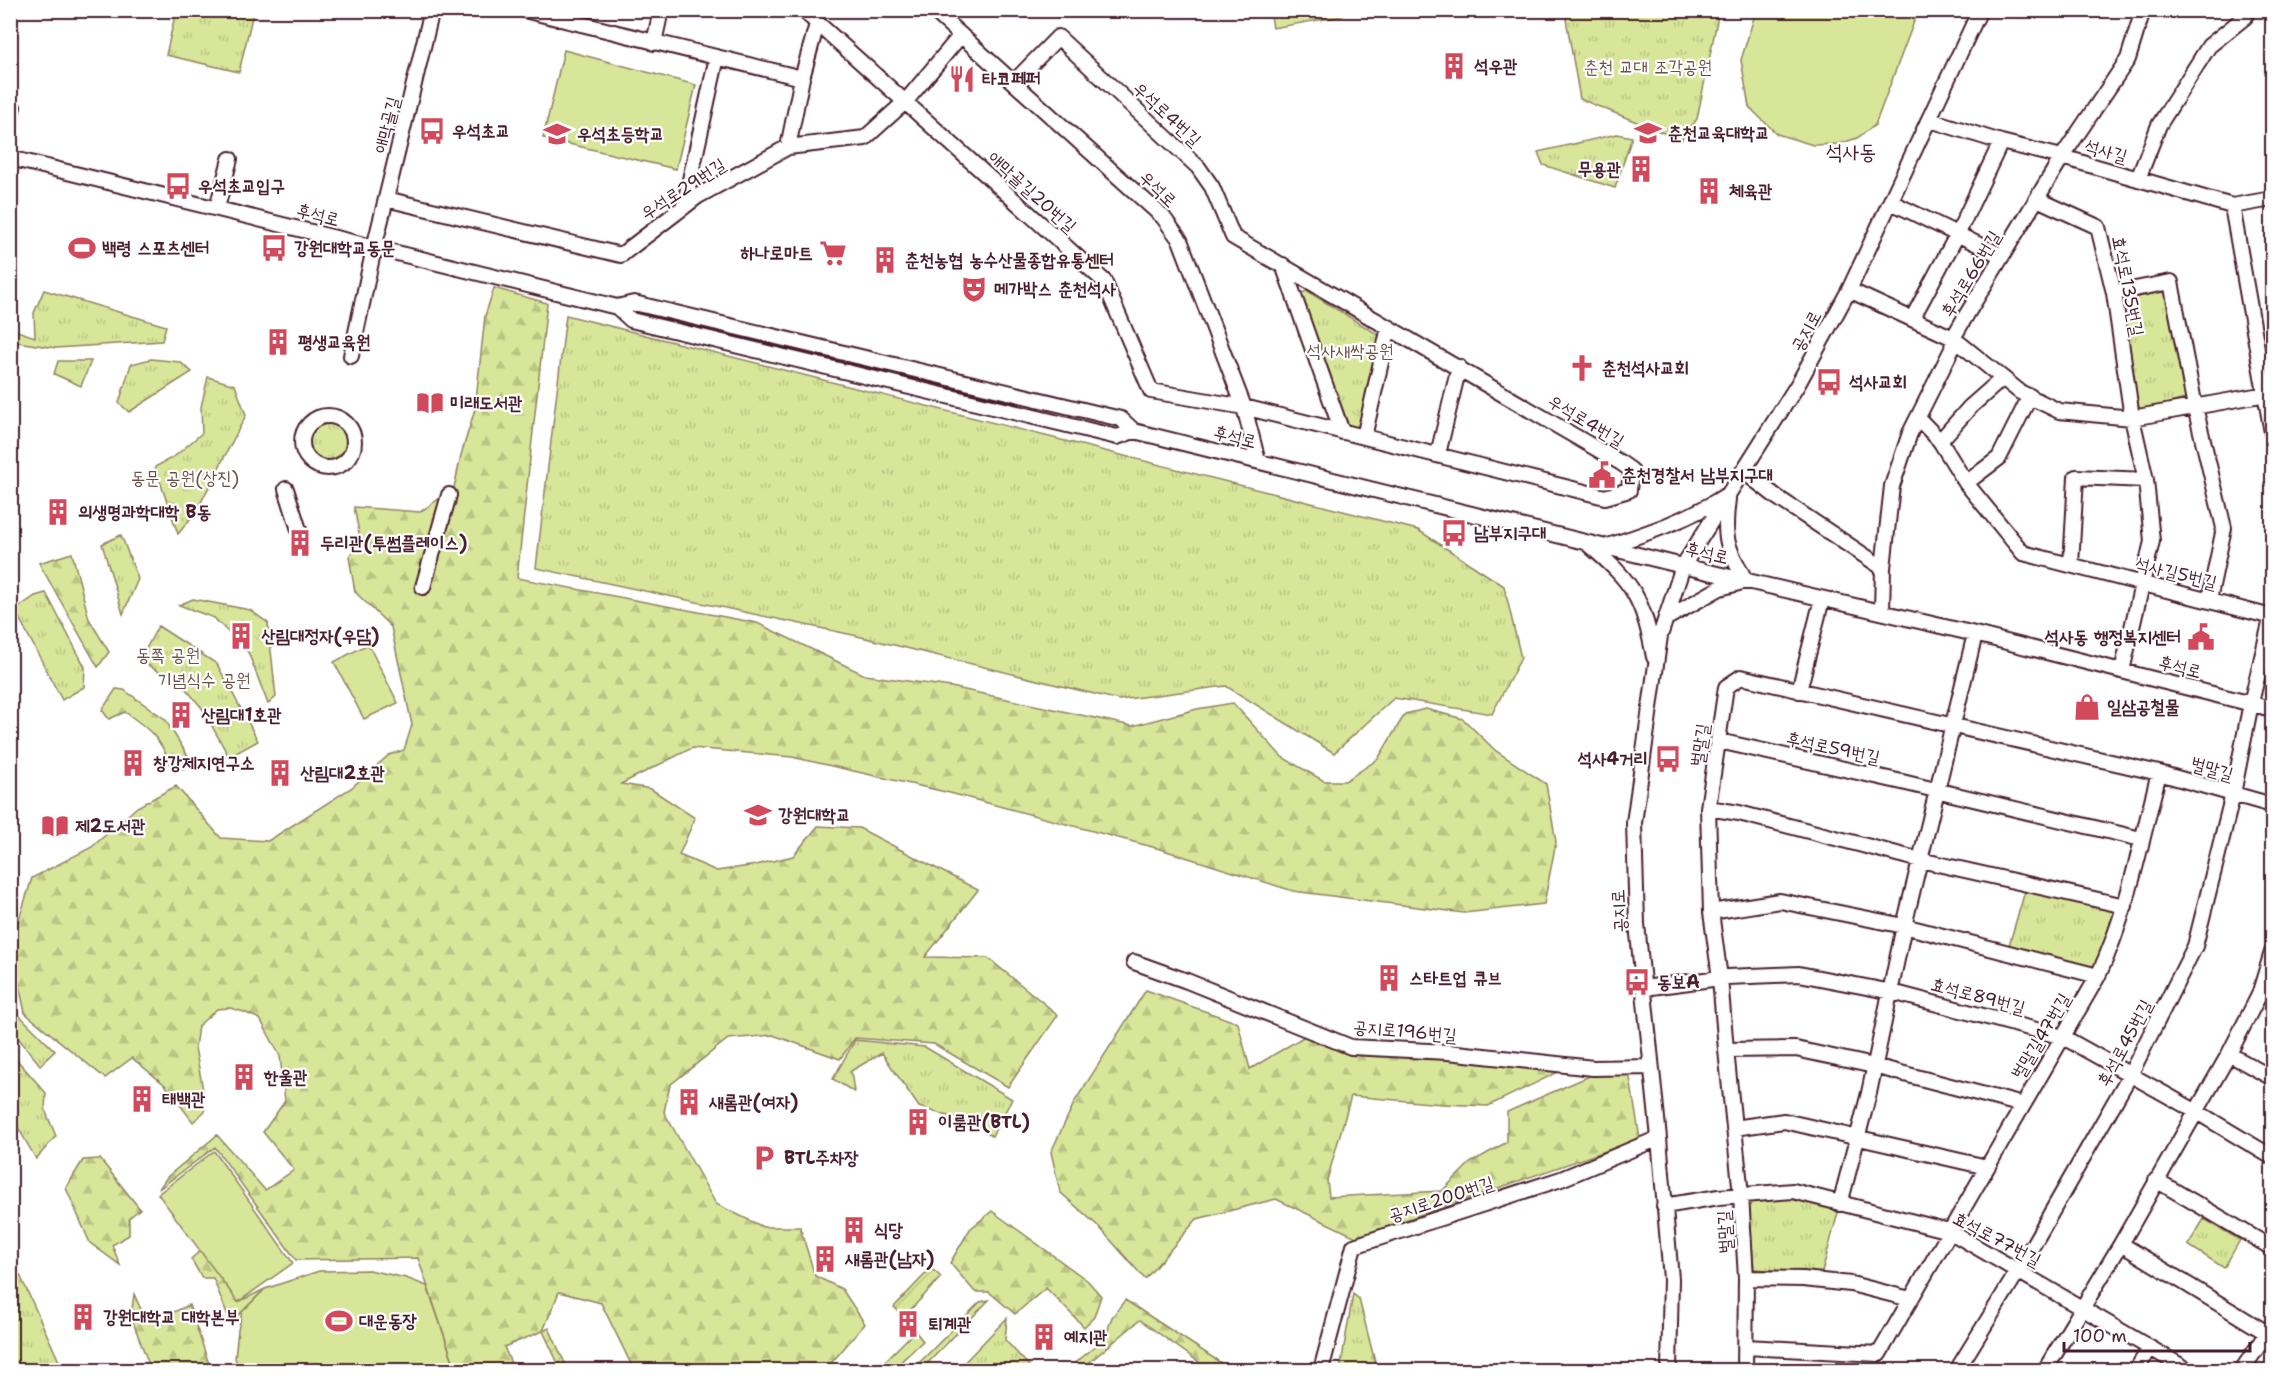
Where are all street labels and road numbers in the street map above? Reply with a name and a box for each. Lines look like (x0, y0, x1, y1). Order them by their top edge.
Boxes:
street label: 우석로4번길 (1128, 76, 1207, 152)
street label: 애막골길 (368, 93, 406, 156)
street label: 석사길 (2082, 133, 2131, 169)
street label: 애막골길20번길 (983, 146, 1082, 239)
street label: 우석로29번길 (636, 152, 730, 225)
street label: 우석로 (1134, 165, 1182, 213)
street label: 후석로 (294, 198, 342, 232)
street label: 후석로66번길 (1936, 226, 2007, 322)
street label: 효석로135번길 (2106, 234, 2150, 339)
street label: 공지로 (1785, 306, 1827, 356)
street label: 우석로4번길 (1543, 389, 1629, 453)
street label: 후석로 (1211, 420, 1259, 454)
street label: 후석로 (1683, 536, 1731, 570)
street label: 석사길5번길 (2133, 551, 2220, 595)
street label: 후석로 (2156, 650, 2204, 684)
street label: 벌말길 (1685, 721, 1715, 768)
street label: 후석로59번길 (1784, 726, 1883, 770)
street label: 벌말길 (2188, 751, 2237, 787)
street label: 공지로 (1606, 889, 1632, 933)
street label: 효석로89번길 (1928, 972, 2028, 1020)
street label: 벌말길47번길 (2006, 988, 2076, 1084)
street label: 후석로45번길 (2092, 995, 2158, 1091)
street label: 공지로196번길 (1352, 1015, 1458, 1048)
street label: 공지로200번길 (1385, 1171, 1497, 1227)
street label: 효석로77번길 (1949, 1206, 2046, 1273)
street label: 벌말길 (1712, 1209, 1738, 1254)

